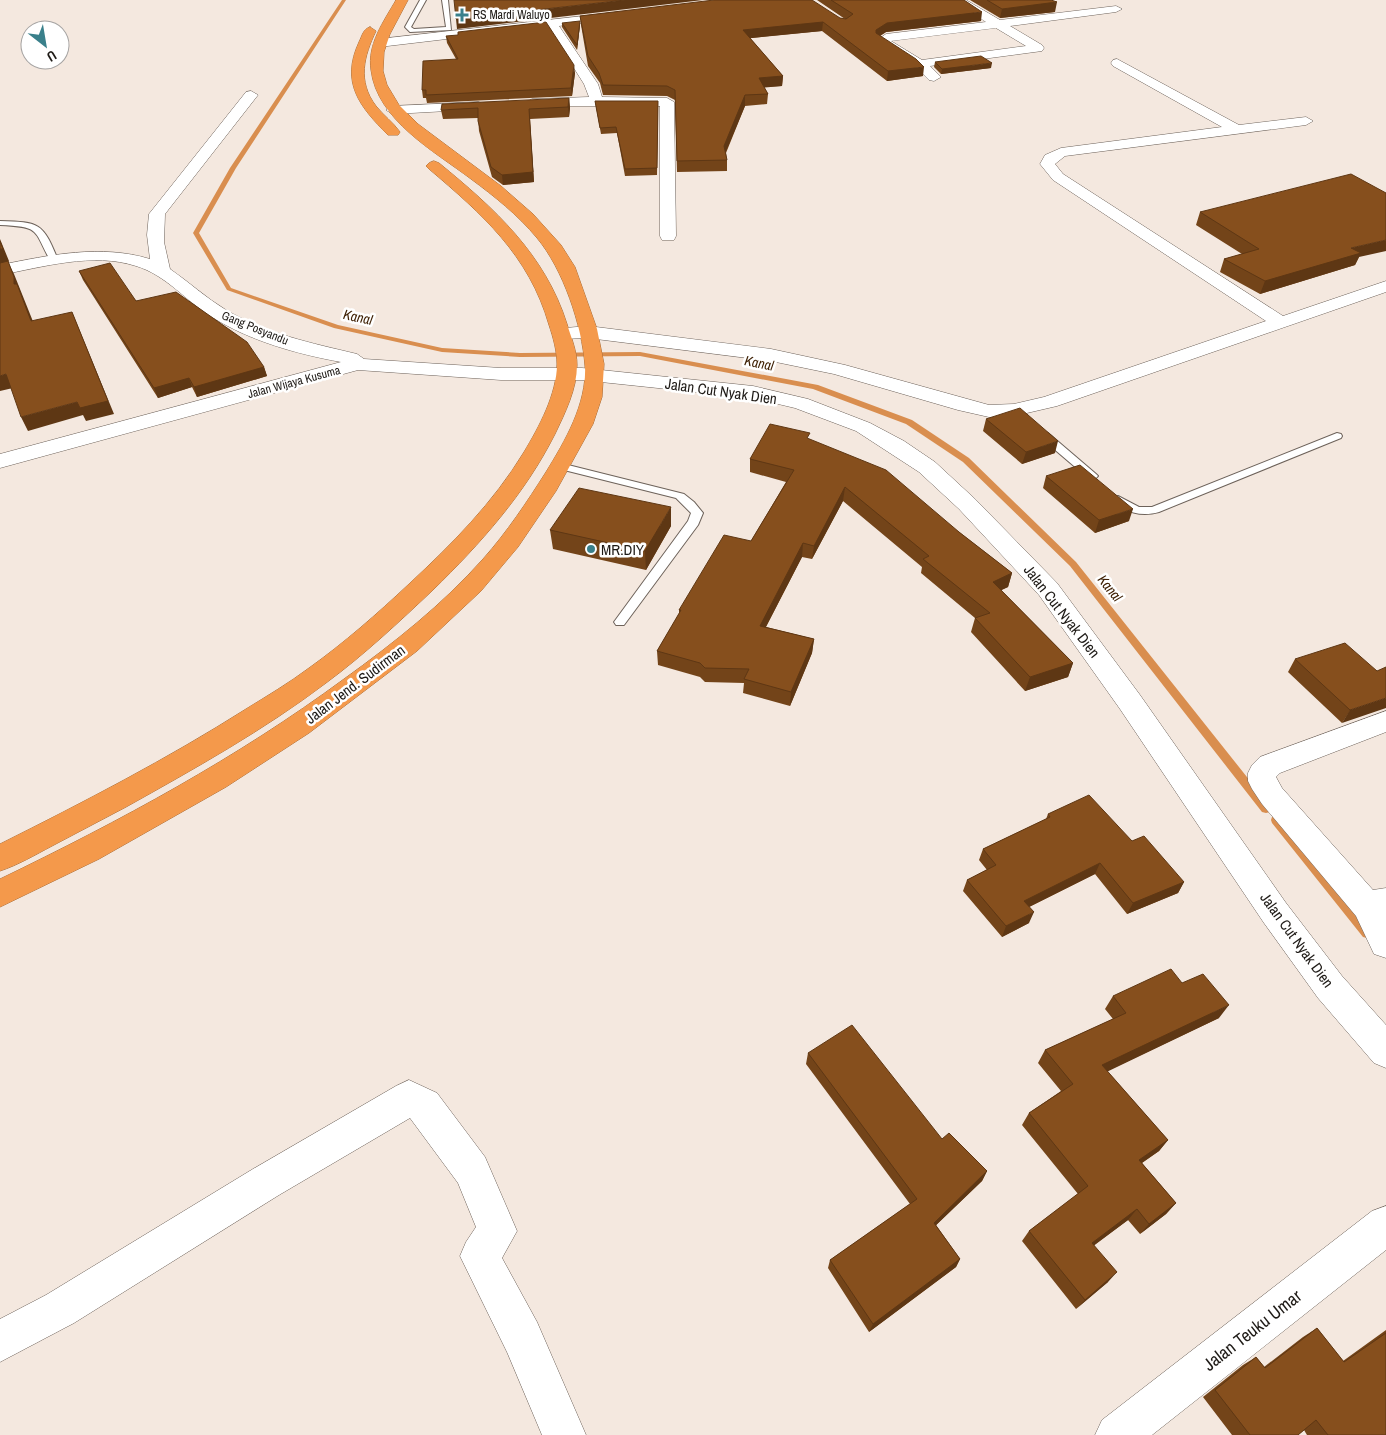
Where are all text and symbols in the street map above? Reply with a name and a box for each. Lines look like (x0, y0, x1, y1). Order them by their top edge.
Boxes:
place label: RS Mardi Waluyo (473, 7, 550, 23)
marker: RS Mardi Waluyo (455, 8, 469, 22)
north arrow (20, 20, 70, 70)
text: U (44, 46, 60, 66)
water label: Kanal (342, 305, 375, 329)
street label: Gang Posyandu (219, 307, 291, 349)
water label: Kanal (743, 351, 776, 375)
street label: Jalan Wijaya Kusuma (246, 362, 343, 402)
street label: Jalan Cut Nyak Dien (664, 373, 778, 409)
place label: MR.DIY (601, 539, 645, 560)
marker: MR.DIY (585, 543, 597, 555)
street label: Jalan Cut Nyak Dien (1019, 560, 1105, 662)
water label: Kanal (1094, 571, 1127, 605)
street label: Jalan Jend. Sudirman (301, 640, 409, 728)
street label: Jalan Cut Nyak Dien (1255, 888, 1339, 992)
street label: Jalan Teuku Umar (1198, 1284, 1307, 1376)

